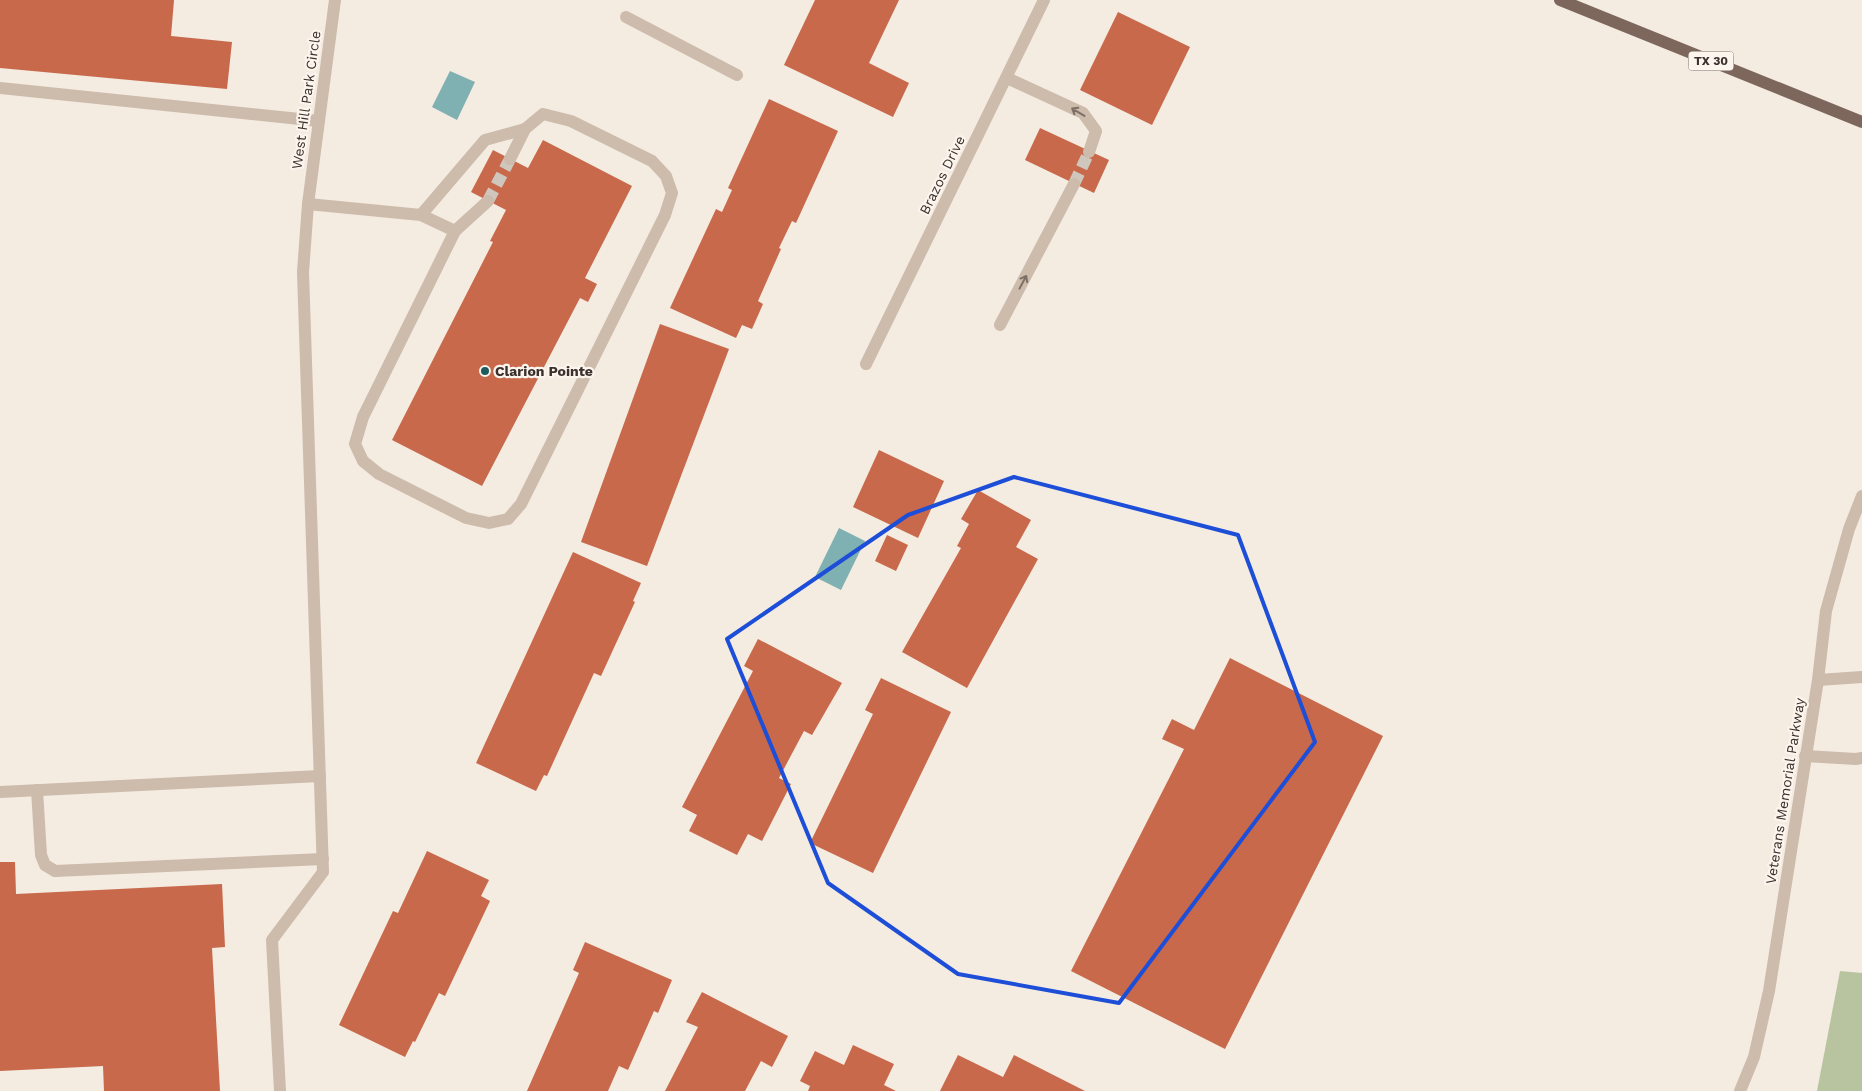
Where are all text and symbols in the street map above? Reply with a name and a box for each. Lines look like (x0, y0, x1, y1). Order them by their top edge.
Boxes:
street label: West Hill Park Circle (288, 30, 324, 170)
road number: TX 30 (1688, 51, 1734, 70)
one-way arrow (1071, 106, 1085, 116)
street label: Brazos Drive (916, 133, 968, 217)
one-way arrow (1019, 275, 1028, 290)
place label: Clarion Pointe (495, 363, 593, 379)
marker: Clarion Pointe (479, 365, 491, 377)
street label: Veterans Memorial Parkway (1762, 696, 1808, 885)

